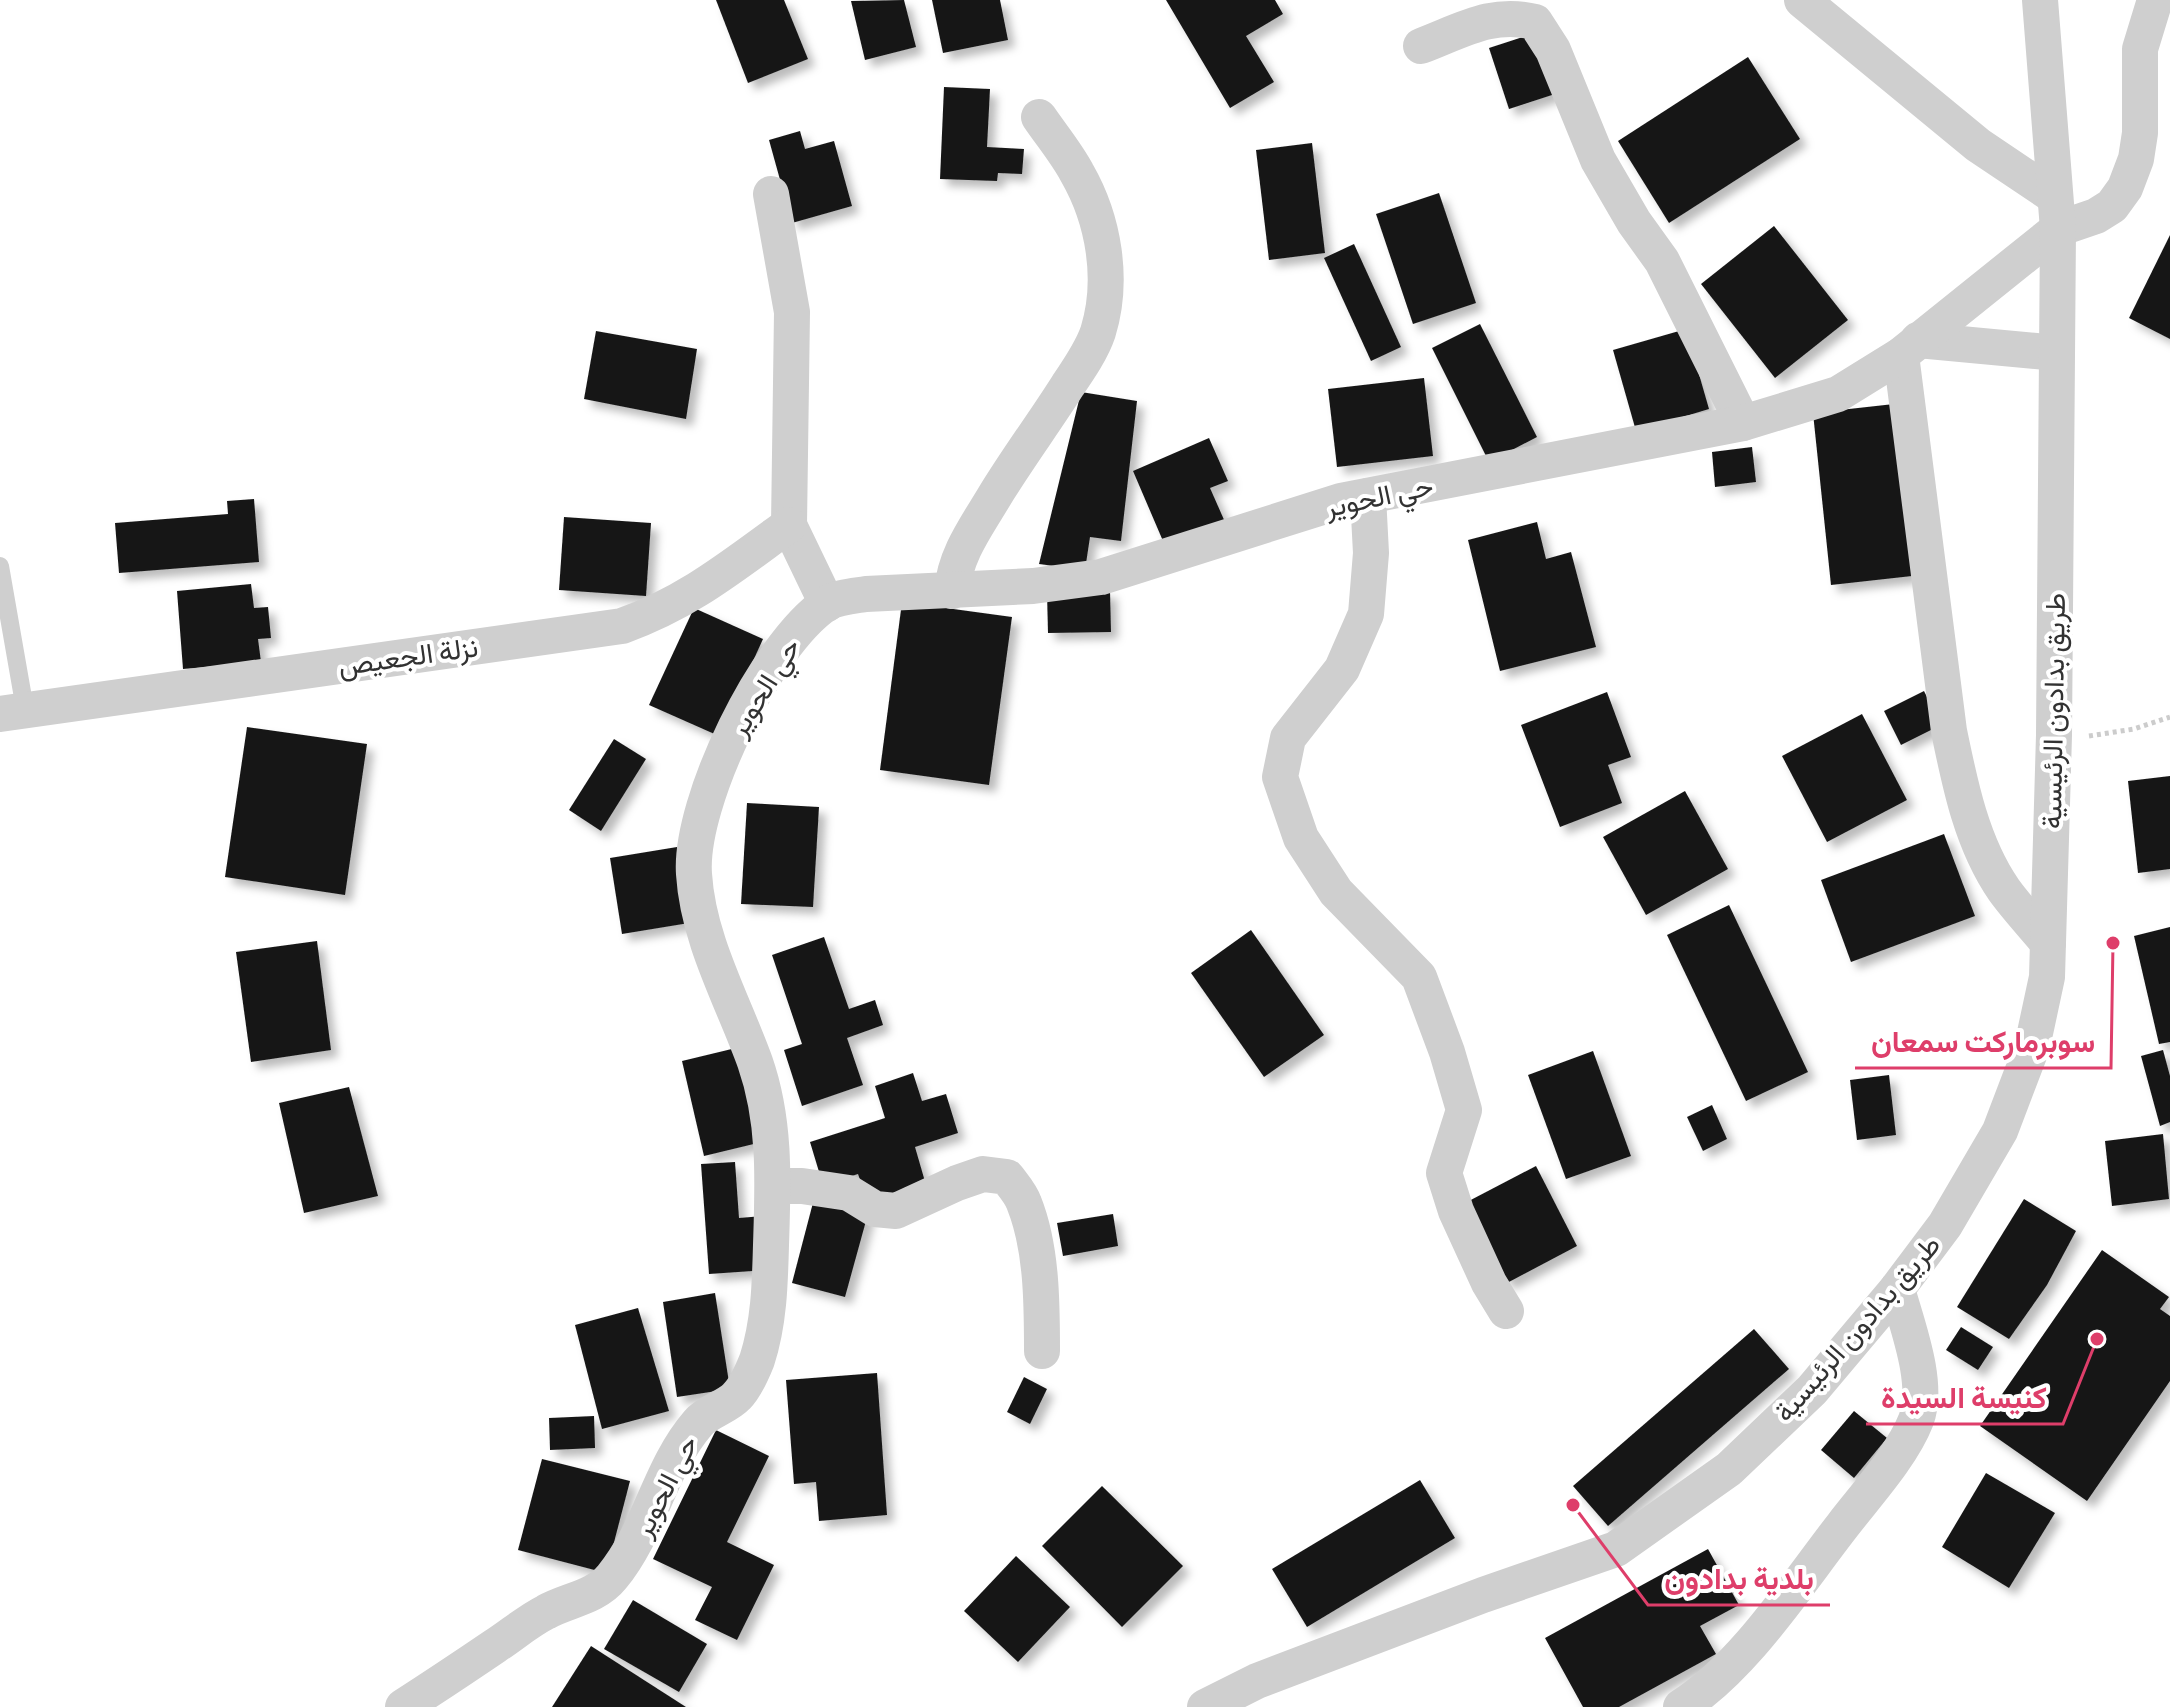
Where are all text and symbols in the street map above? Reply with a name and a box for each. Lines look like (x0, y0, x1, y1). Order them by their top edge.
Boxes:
street label: حي الحوير (1321, 466, 1437, 530)
street label: طريق بدادون الرئيسية (2032, 593, 2073, 829)
street label: نزلة الجعيص (336, 627, 480, 684)
street label: حي الحوير (718, 631, 813, 746)
callout: سوبرماركت سمعان (1855, 1014, 2111, 1068)
text: سوبرماركت سمعان (1871, 1021, 2095, 1060)
street label: طريق بدادون الرئيسية (1765, 1226, 1948, 1429)
callout: كنيسة السيدة (1866, 1370, 2063, 1424)
text: كنيسة السيدة (1881, 1377, 2047, 1416)
street label: حي الحوير (623, 1429, 710, 1546)
callout: بلدية بدادون (1648, 1551, 1830, 1605)
text: بلدية بدادون (1664, 1558, 1814, 1597)

